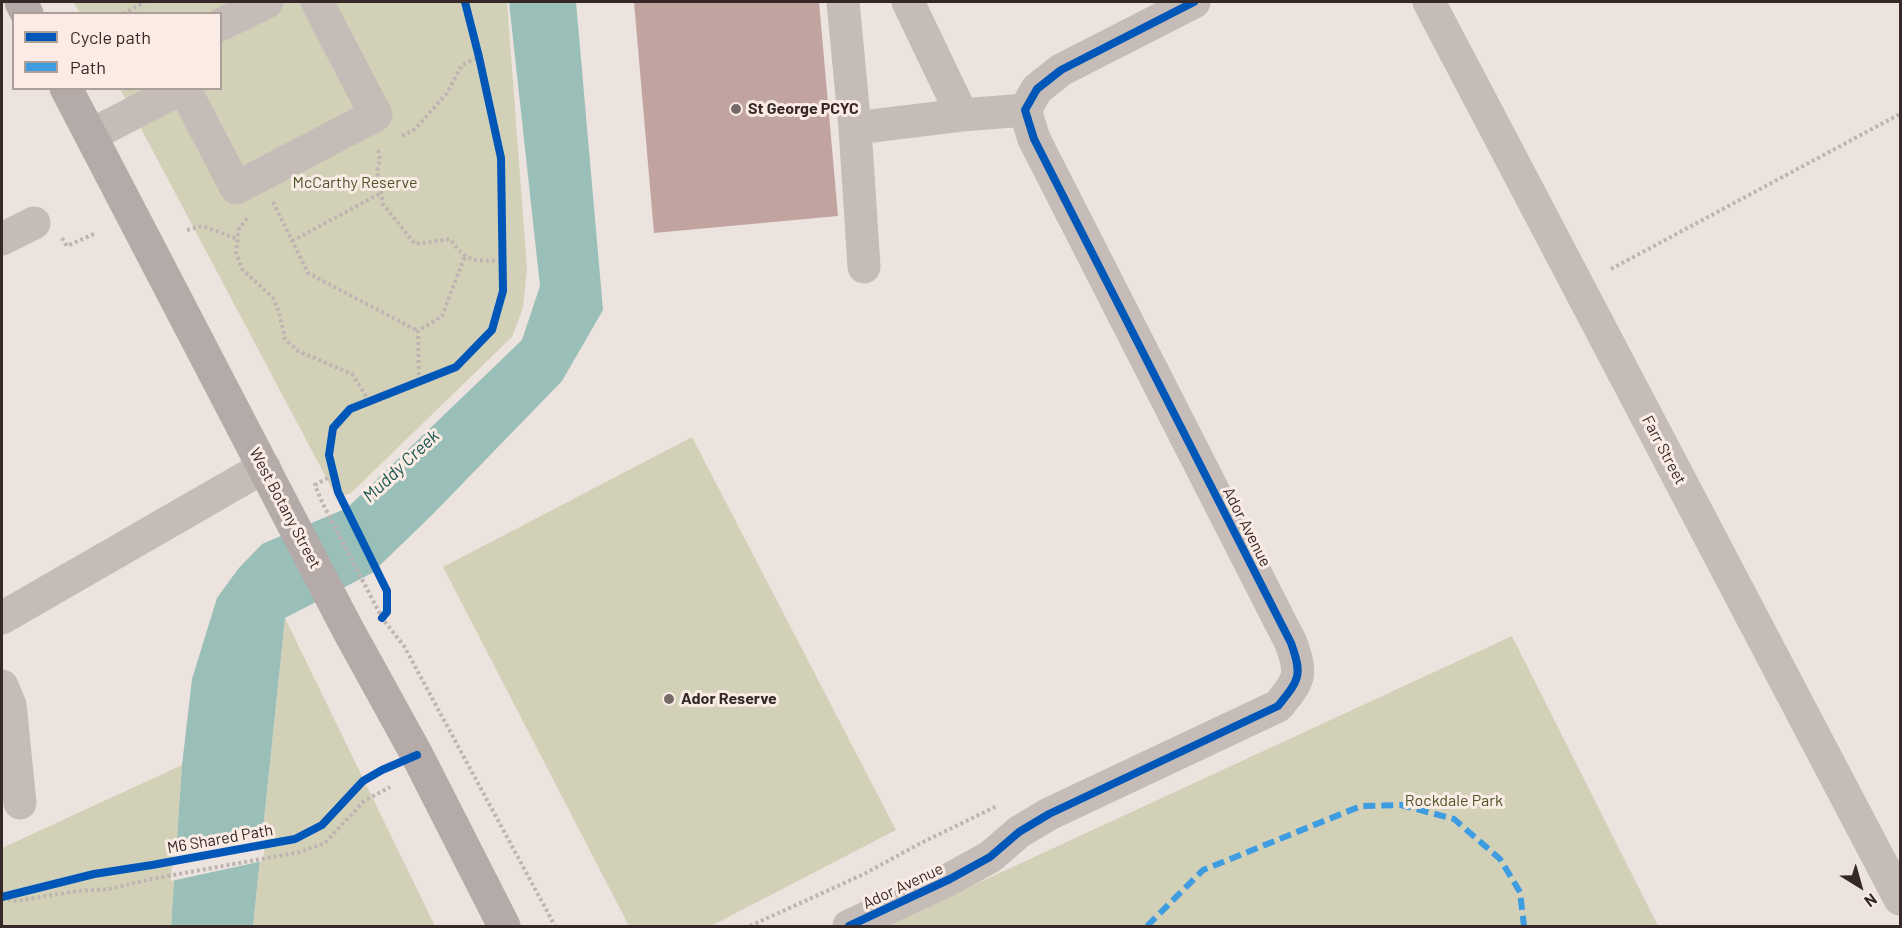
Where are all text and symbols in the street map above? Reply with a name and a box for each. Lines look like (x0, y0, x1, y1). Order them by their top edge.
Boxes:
legend (12, 12, 222, 90)
text: Cycle path (70, 26, 151, 48)
text: Path (70, 56, 106, 78)
place label: St George PCYC (748, 99, 859, 119)
marker: St George PCYC (729, 102, 743, 116)
park label: McCarthy Reserve (293, 173, 417, 193)
street label: Farr Street (1638, 412, 1690, 488)
water label: Muddy Creek (358, 425, 444, 507)
street label: West Botany Street (245, 444, 325, 572)
street label: Ador Avenue (1219, 484, 1275, 570)
place label: Ador Reserve (681, 689, 777, 709)
marker: Ador Reserve (662, 692, 676, 706)
park label: Rockdale Park (1405, 791, 1503, 811)
street label: M6 Shared Path (166, 820, 274, 858)
north arrow (1830, 856, 1890, 916)
street label: Ador Avenue (860, 859, 946, 913)
text: N (1861, 890, 1881, 912)

